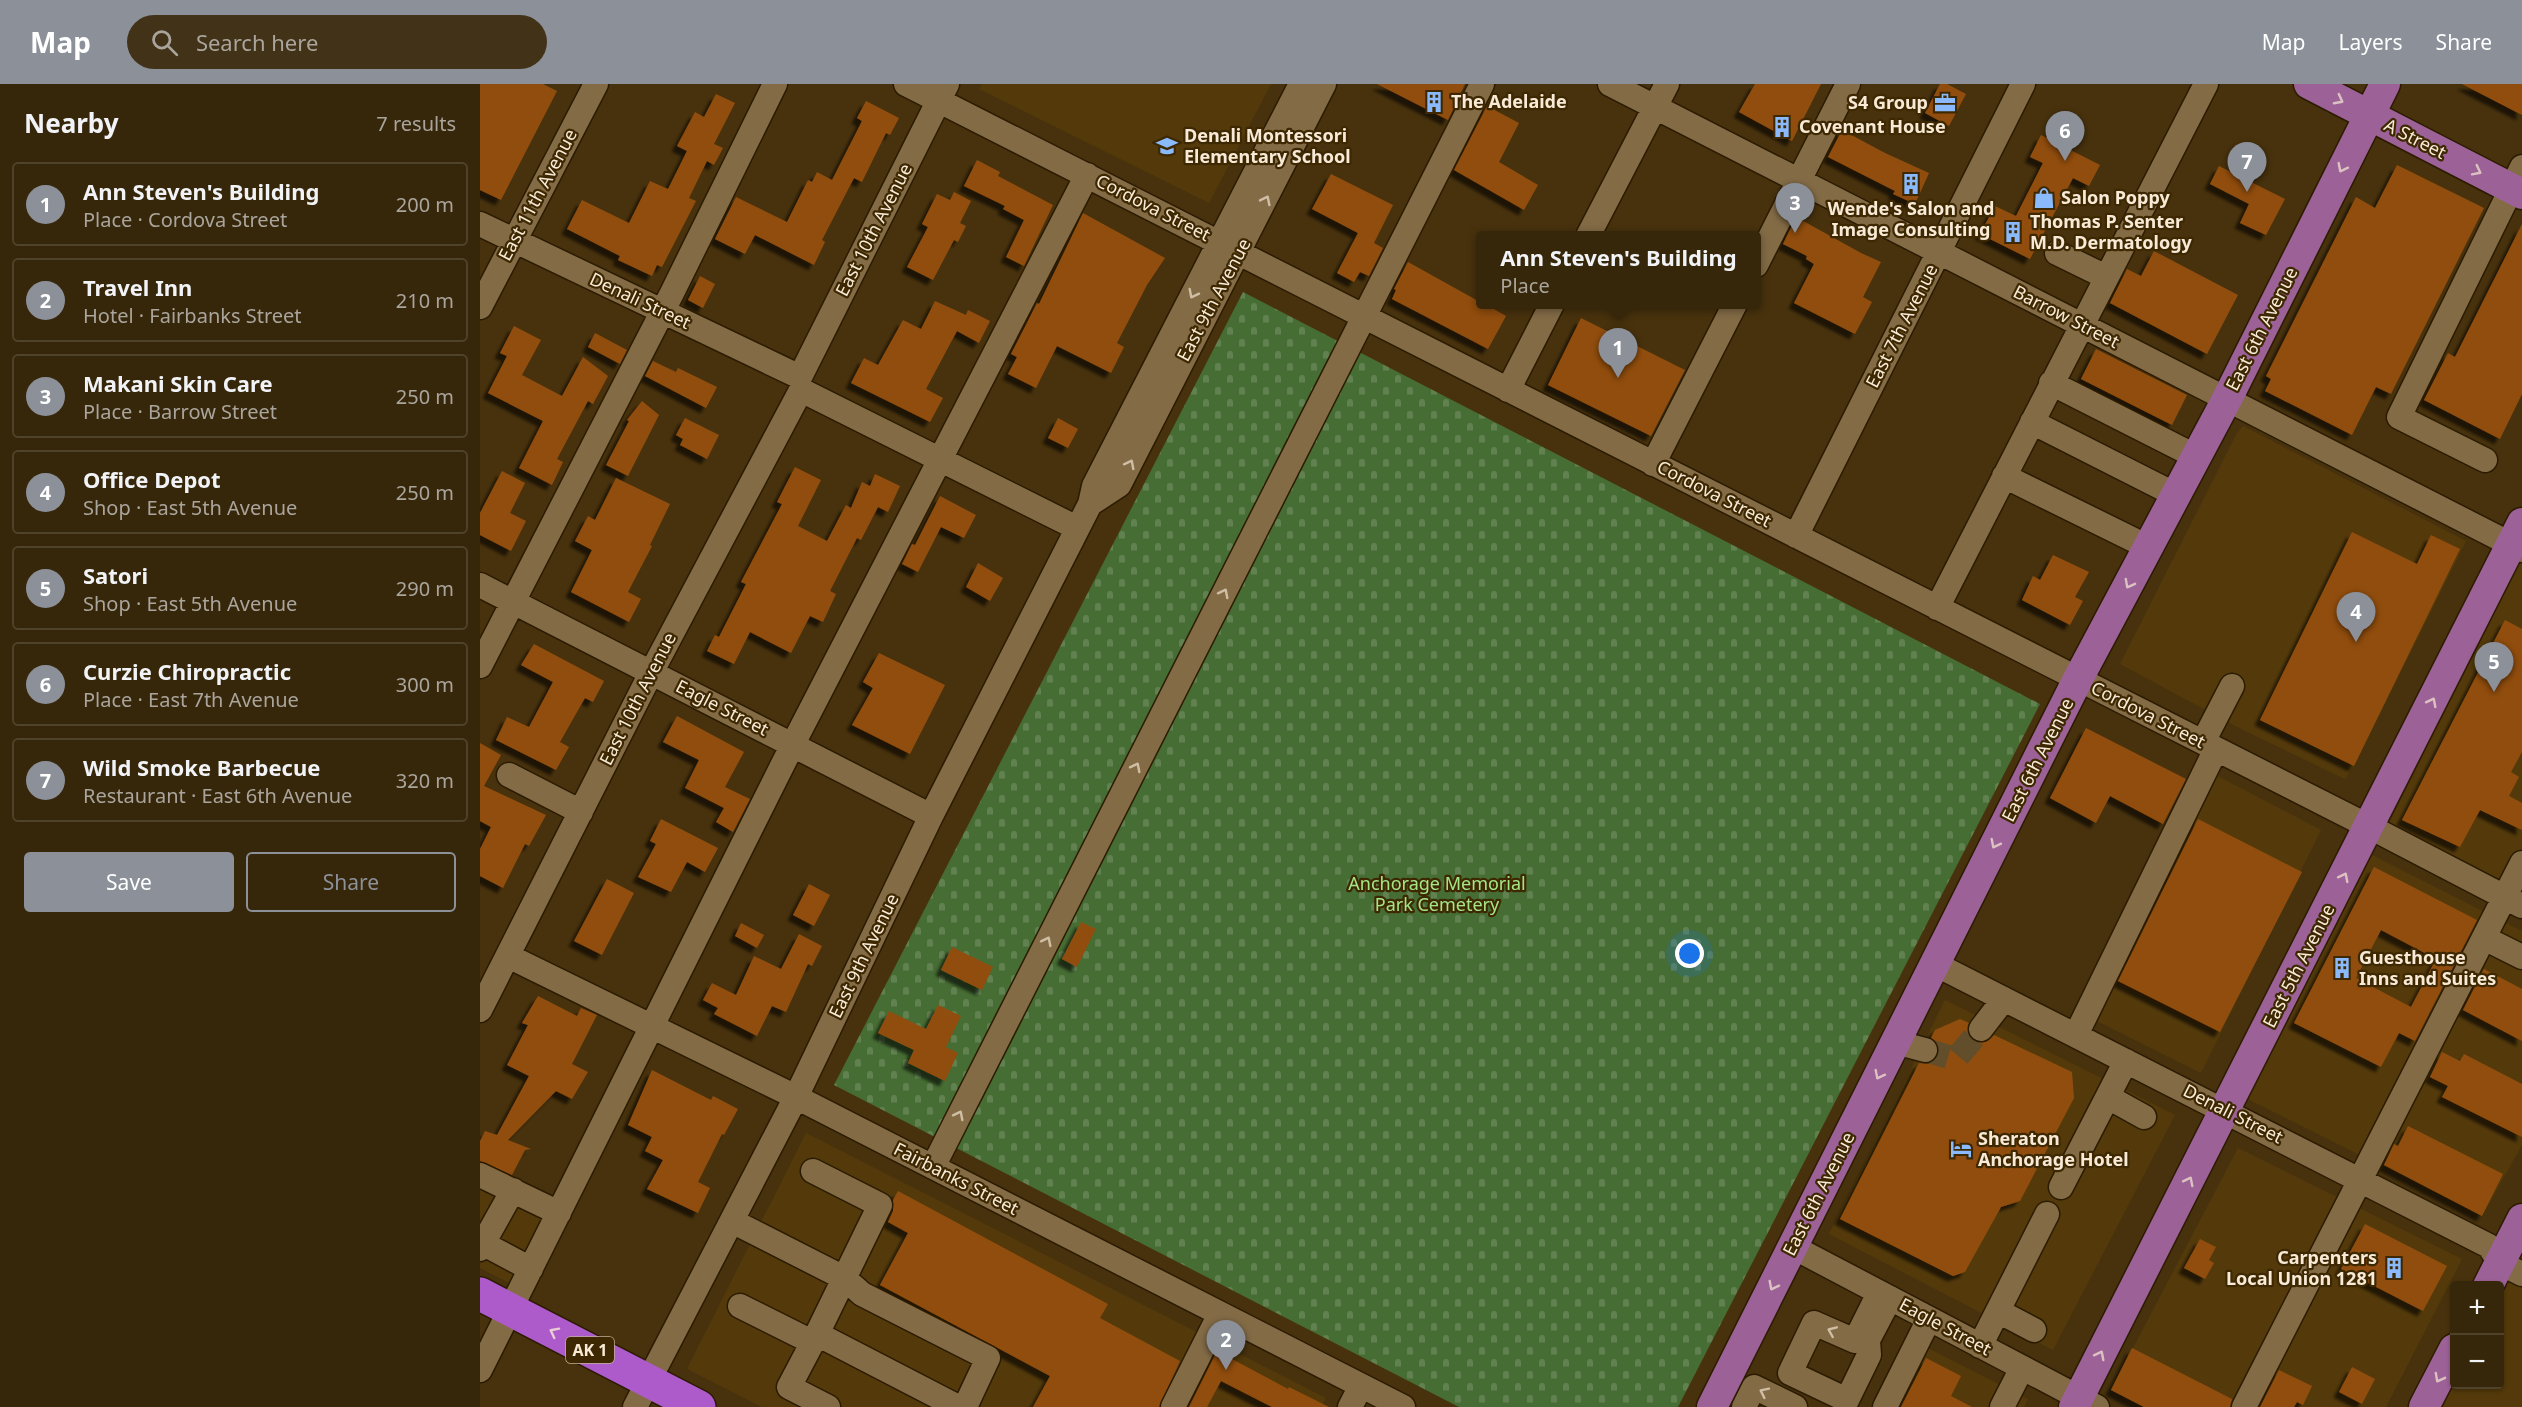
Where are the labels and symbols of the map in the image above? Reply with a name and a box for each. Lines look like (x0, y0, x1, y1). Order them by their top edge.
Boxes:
place label: The Adelaide (1451, 89, 1567, 113)
building icon: The Adelaide (1422, 90, 1446, 114)
place label: S4 Group (1848, 90, 1928, 114)
office icon: S4 Group (1933, 91, 1957, 115)
one-way arrow (2332, 93, 2343, 104)
pin: 6 (2046, 112, 2084, 161)
street label: A Street (2380, 112, 2451, 164)
place label: Covenant House (1799, 114, 1946, 138)
building icon: Covenant House (1770, 115, 1794, 139)
place label: Denali Montessori Elementary School (1184, 123, 1351, 168)
street label: East 11th Avenue (492, 124, 582, 265)
school or university icon: Denali Montessori Elementary School (1155, 134, 1179, 158)
pin: 7 (2228, 142, 2266, 192)
street label: East 10th Avenue (829, 159, 917, 300)
one-way arrow (2338, 161, 2350, 172)
one-way arrow (2470, 164, 2481, 175)
street label: Cordova Street (1092, 168, 1215, 246)
building icon: Wende's Salon and Image Consulting (1899, 172, 1923, 196)
pin: 3 (1776, 184, 1814, 233)
place label: Salon Poppy (2061, 185, 2171, 209)
shop icon: Salon Poppy (2032, 186, 2056, 210)
one-way arrow (1259, 196, 1271, 207)
place label: Wende's Salon and Image Consulting (1828, 196, 1994, 241)
place label: Thomas P. Senter M.D. Dermatology (2030, 209, 2193, 254)
building icon: Thomas P. Senter M.D. Dermatology (2001, 220, 2025, 244)
street label: East 9th Avenue (1171, 234, 1256, 365)
street label: East 7th Avenue (1860, 260, 1943, 391)
street label: East 6th Avenue (2220, 263, 2303, 394)
street label: Denali Street (586, 266, 695, 334)
street label: Barrow Street (2009, 279, 2124, 353)
one-way arrow (1189, 288, 1200, 298)
pin: 1 (1598, 328, 1638, 378)
street label: Cordova Street (1653, 454, 1776, 532)
one-way arrow (1122, 459, 1134, 470)
one-way arrow (2125, 578, 2136, 588)
one-way arrow (1217, 589, 1228, 599)
pin: 4 (2336, 592, 2376, 642)
street label: East 10th Avenue (593, 628, 681, 769)
pin: 5 (2474, 642, 2514, 692)
street label: Eagle Street (672, 674, 773, 741)
street label: Cordova Street (2087, 675, 2210, 753)
street label: East 6th Avenue (1996, 694, 2079, 825)
one-way arrow (2425, 698, 2436, 709)
one-way arrow (1128, 762, 1140, 773)
one-way arrow (1991, 838, 2003, 849)
park label: Anchorage Memorial Park Cemetery (1348, 871, 1526, 916)
one-way arrow (2337, 872, 2349, 883)
street label: East 9th Avenue (823, 889, 904, 1022)
street label: East 5th Avenue (2257, 900, 2340, 1031)
one-way arrow (1040, 936, 1052, 947)
your location (1675, 939, 1704, 968)
place label: Guesthouse Inns and Suites (2359, 945, 2496, 990)
building icon: Guesthouse Inns and Suites (2330, 956, 2354, 980)
one-way arrow (1875, 1068, 1886, 1079)
street label: Denali Street (2180, 1078, 2288, 1149)
one-way arrow (952, 1110, 963, 1121)
place label: Sheraton Anchorage Hotel (1978, 1126, 2129, 1171)
street label: East 6th Avenue (1777, 1128, 1860, 1259)
street label: Fairbanks Street (890, 1136, 1023, 1220)
hotel icon: Sheraton Anchorage Hotel (1949, 1137, 1973, 1161)
one-way arrow (2182, 1177, 2193, 1188)
place label: Carpenters Local Union 1281 (2226, 1245, 2377, 1290)
building icon: Carpenters Local Union 1281 (2382, 1256, 2406, 1280)
one-way arrow (1768, 1280, 1780, 1291)
street label: Eagle Street (1895, 1292, 1996, 1361)
pin: 2 (1206, 1320, 1246, 1370)
one-way arrow (1827, 1326, 1838, 1338)
one-way arrow (550, 1328, 560, 1339)
road number: AK 1 (566, 1337, 614, 1363)
one-way arrow (2093, 1350, 2105, 1361)
one-way arrow (2435, 1372, 2447, 1383)
one-way arrow (1760, 1388, 1771, 1399)

